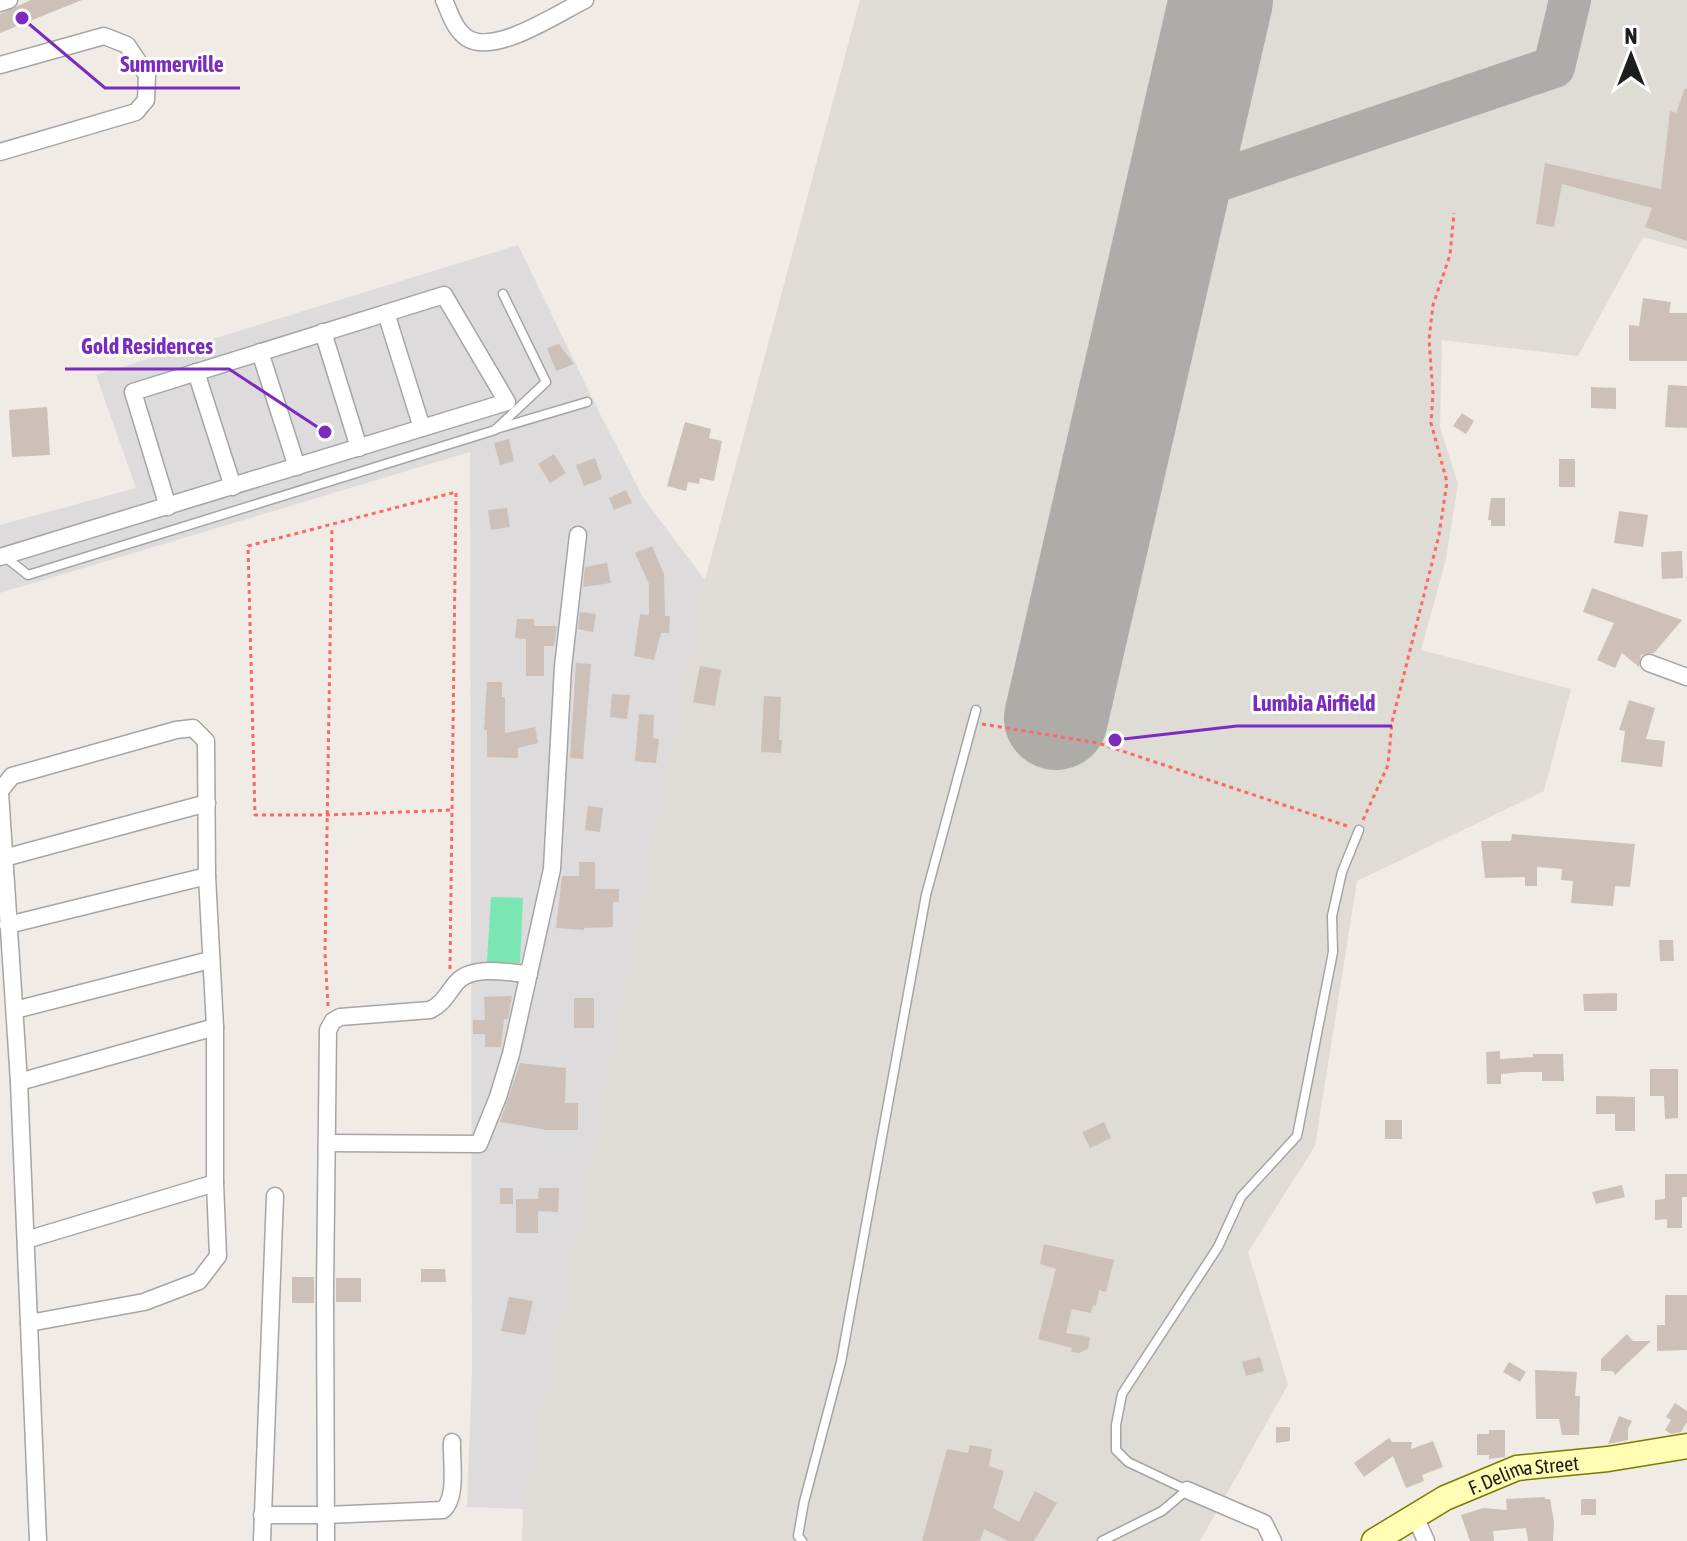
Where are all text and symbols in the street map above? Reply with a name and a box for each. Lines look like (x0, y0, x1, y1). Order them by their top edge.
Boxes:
north arrow (1591, 16, 1671, 96)
text: N (1625, 23, 1637, 49)
callout: Summerville (105, 42, 240, 88)
text: Summerville (120, 51, 224, 77)
callout: Gold Residences (65, 323, 229, 369)
text: Gold Residences (81, 333, 213, 359)
callout: Lumbia Airfield (1237, 680, 1392, 726)
text: Lumbia Airfield (1253, 690, 1375, 716)
street label: F. Delima Street (1465, 1450, 1580, 1499)

